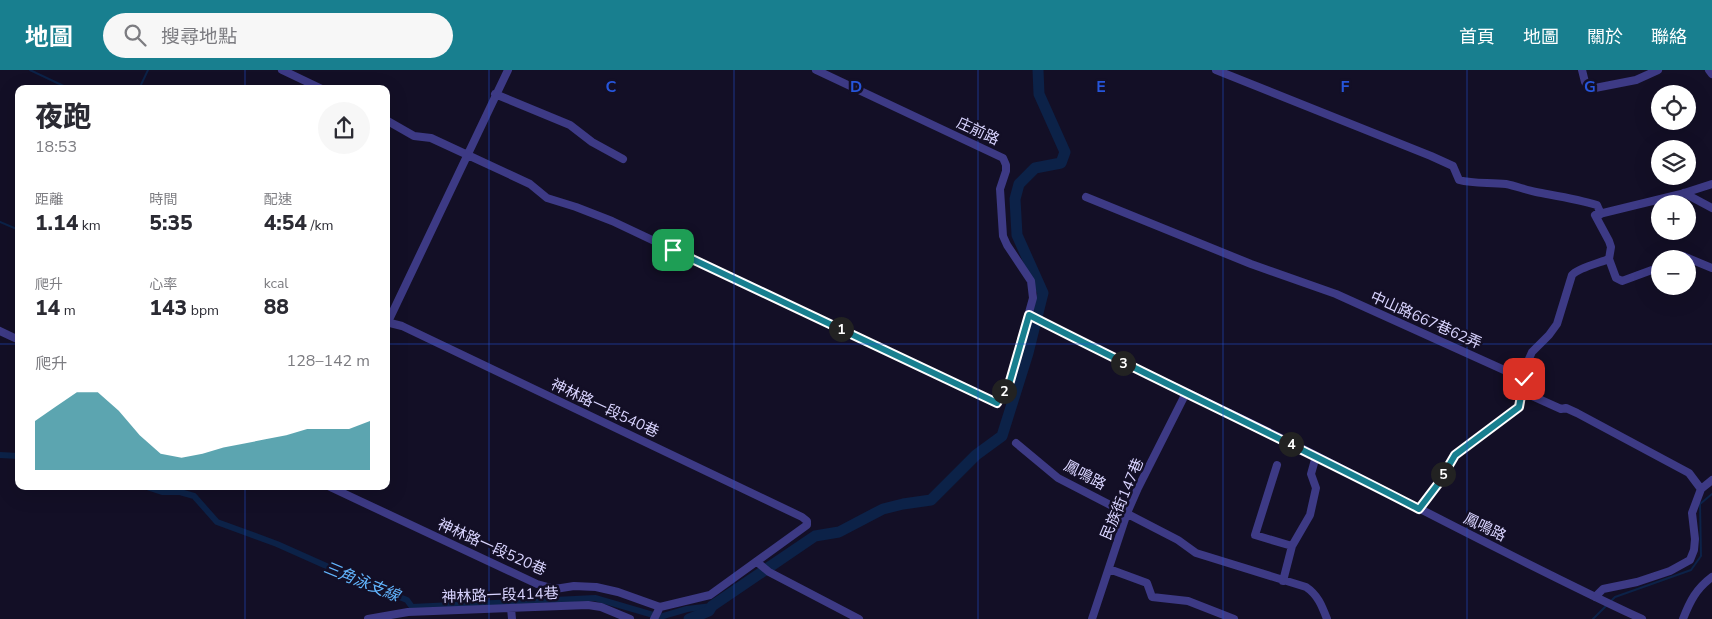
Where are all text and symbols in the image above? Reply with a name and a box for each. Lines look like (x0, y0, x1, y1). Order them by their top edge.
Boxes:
search box (103, 13, 453, 58)
text: 地圖 (25, 21, 73, 53)
icon: search (121, 21, 149, 49)
text: 搜尋地點 (161, 24, 237, 50)
text: 首頁 (1459, 25, 1495, 49)
text: 地圖 (1523, 25, 1559, 49)
text: 關於 (1587, 25, 1623, 49)
text: 聯絡 (1651, 25, 1687, 49)
text: C (606, 76, 617, 98)
text: D (850, 76, 862, 98)
text: E (1096, 76, 1106, 98)
text: F (1341, 76, 1350, 98)
text: G (1584, 76, 1596, 98)
map controls (1651, 85, 1696, 295)
button: locate (1651, 85, 1696, 130)
text: 夜跑 (35, 98, 91, 136)
button: share (318, 102, 370, 154)
street label: 庄前路 (953, 112, 1003, 150)
text: 18:53 (35, 136, 77, 158)
button: layers (1651, 140, 1696, 185)
text: 距離 (35, 190, 63, 209)
text: 時間 (149, 190, 177, 209)
text: 配速 (264, 190, 292, 209)
button: + (1651, 195, 1696, 240)
text: 1.14 (35, 209, 78, 237)
text: 5:35 (149, 209, 193, 237)
text: 4:54 (264, 209, 307, 237)
text: km (78, 216, 101, 235)
text: /km (307, 216, 333, 235)
pin (652, 229, 694, 271)
icon: arrive (659, 236, 687, 264)
button: − (1651, 250, 1696, 295)
text: kcal (264, 274, 288, 293)
text: 爬升 (35, 275, 63, 294)
text: 心率 (149, 275, 177, 294)
street label: 中山路667巷62弄 (1367, 286, 1485, 354)
text: 88 (264, 293, 289, 321)
text: 14 (35, 294, 60, 322)
text: 143 (149, 294, 187, 322)
text: m (60, 301, 76, 320)
text: bpm (187, 301, 219, 320)
pin: 1 (828, 316, 854, 342)
text: 1 (837, 320, 846, 339)
text: 128–142 m (287, 350, 370, 372)
pin: 3 (1110, 350, 1136, 376)
text: 爬升 (35, 353, 67, 375)
text: 3 (1119, 354, 1128, 373)
pin (1503, 358, 1545, 400)
icon: check (1510, 365, 1538, 393)
street label: 神林路一段540巷 (548, 374, 662, 442)
pin: 2 (992, 378, 1016, 404)
text: 2 (1000, 382, 1009, 401)
pin: 4 (1278, 432, 1304, 456)
text: 4 (1287, 435, 1296, 454)
street label: 民族街147巷 (1096, 455, 1148, 543)
street label: 鳳鳴路 (1060, 456, 1110, 494)
pin: 5 (1430, 462, 1456, 486)
text: 5 (1439, 465, 1448, 484)
street label: 鳳鳴路 (1460, 508, 1510, 546)
street label: 神林路一段520巷 (434, 514, 550, 580)
water label: 三角泳支線 (320, 557, 405, 608)
street label: 神林路一段414巷 (441, 583, 559, 607)

